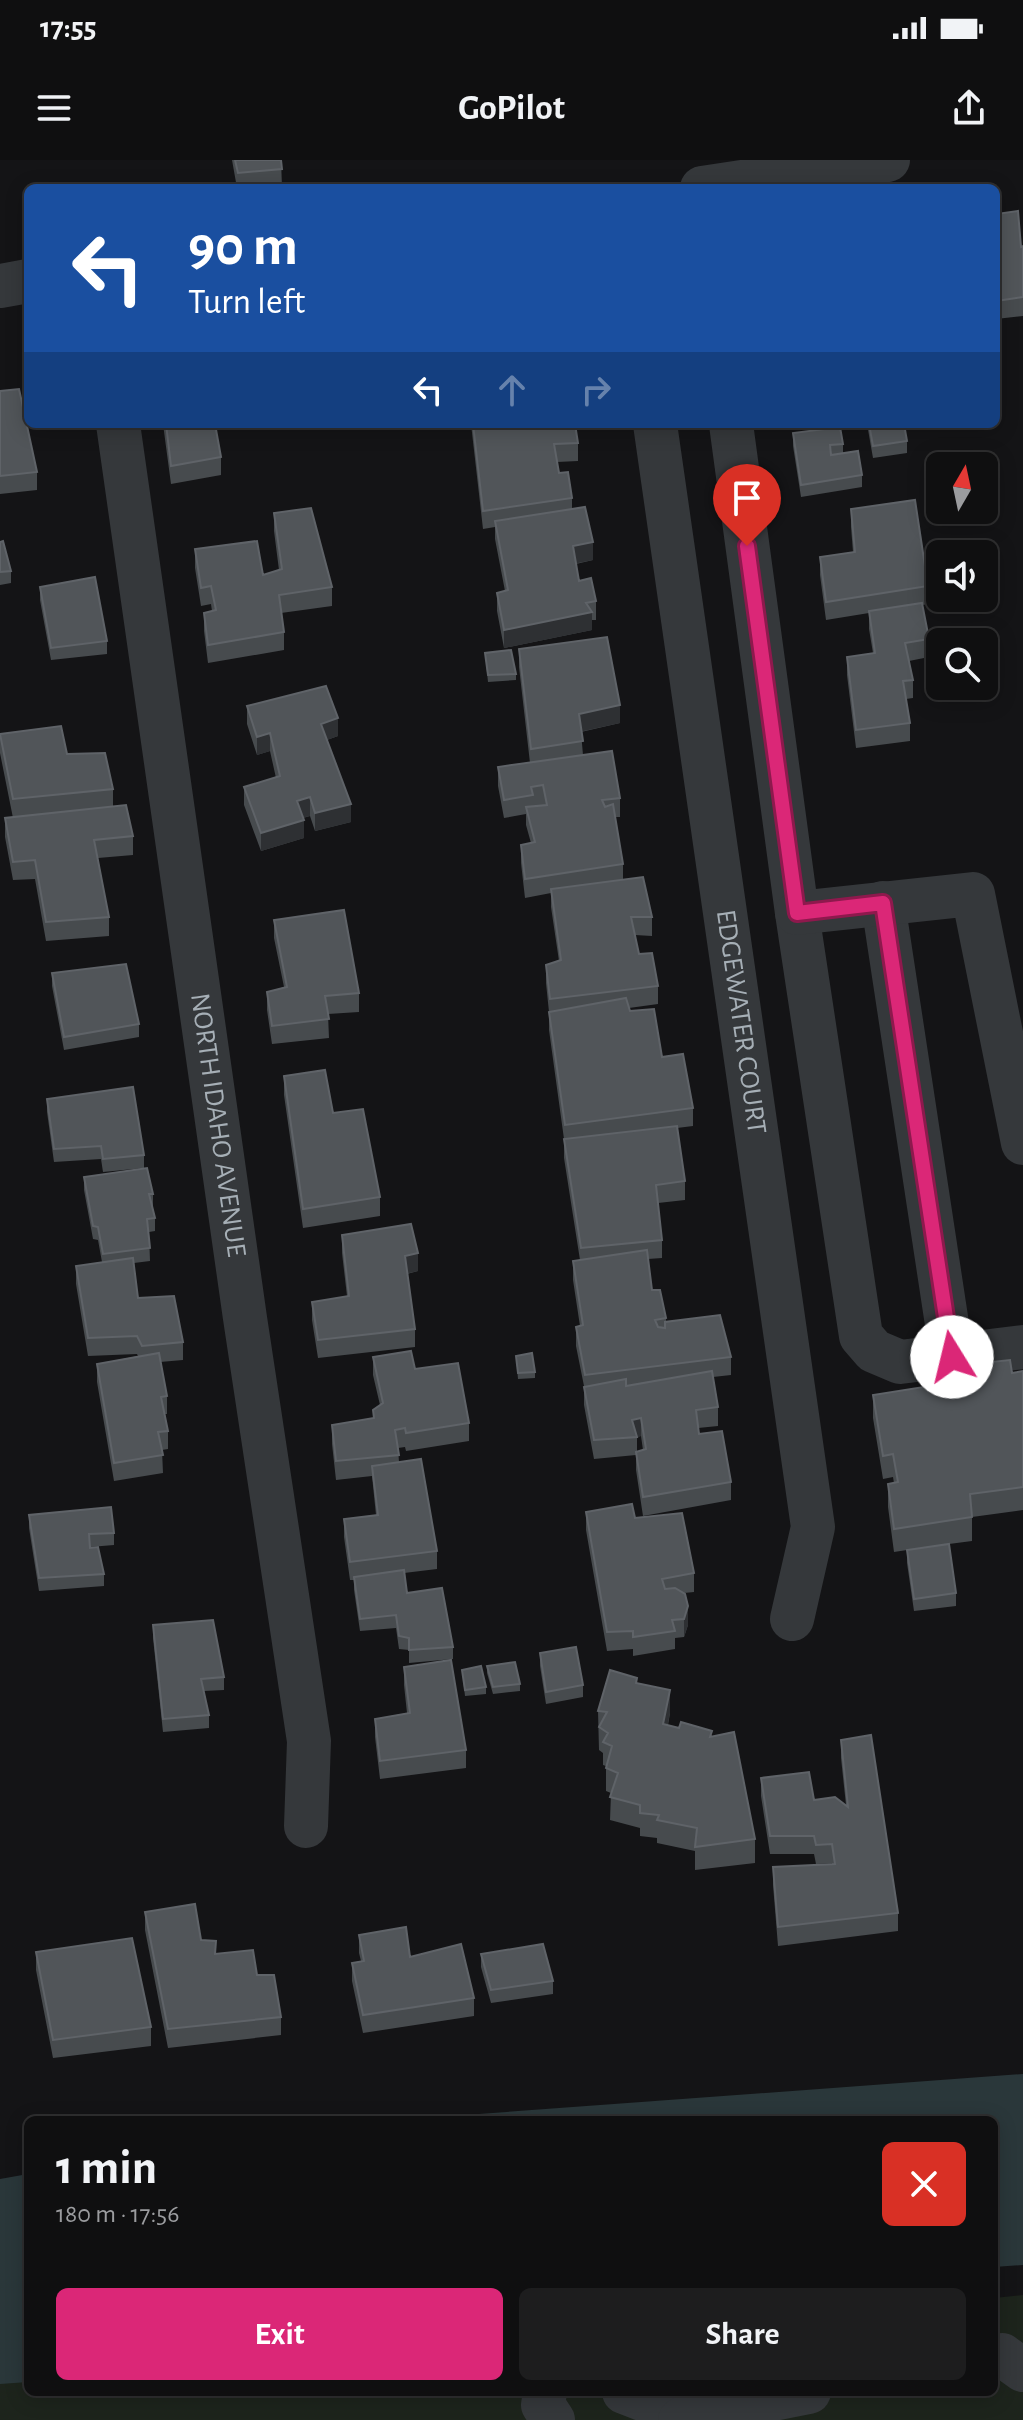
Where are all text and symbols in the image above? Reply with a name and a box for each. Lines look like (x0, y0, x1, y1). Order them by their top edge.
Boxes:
text: 17:55 (40, 13, 97, 43)
icon: menu (32, 86, 76, 130)
icon: share (947, 86, 991, 130)
text: GoPilot (458, 90, 565, 126)
icon: left (56, 216, 160, 320)
text: 90 m (188, 219, 298, 275)
text: Turn left (188, 284, 305, 320)
icon: left (406, 368, 450, 412)
icon: ahead (490, 368, 534, 412)
icon: right (574, 368, 618, 412)
north arrow (926, 452, 998, 524)
map controls (926, 452, 998, 700)
pin (713, 464, 781, 546)
icon: arrive (725, 476, 769, 520)
button: sound (926, 540, 998, 612)
button: search (926, 628, 998, 700)
street label: EDGEWATER COURT (711, 908, 771, 1136)
street label: NORTH IDAHO AVENUE (185, 991, 250, 1259)
position arrow (910, 1315, 994, 1399)
button: close (882, 2142, 966, 2226)
text: 1 min (56, 2145, 157, 2193)
text: 180 m · 17:56 (56, 2201, 179, 2227)
button: Exit (56, 2288, 503, 2380)
button: Share (519, 2288, 966, 2380)

